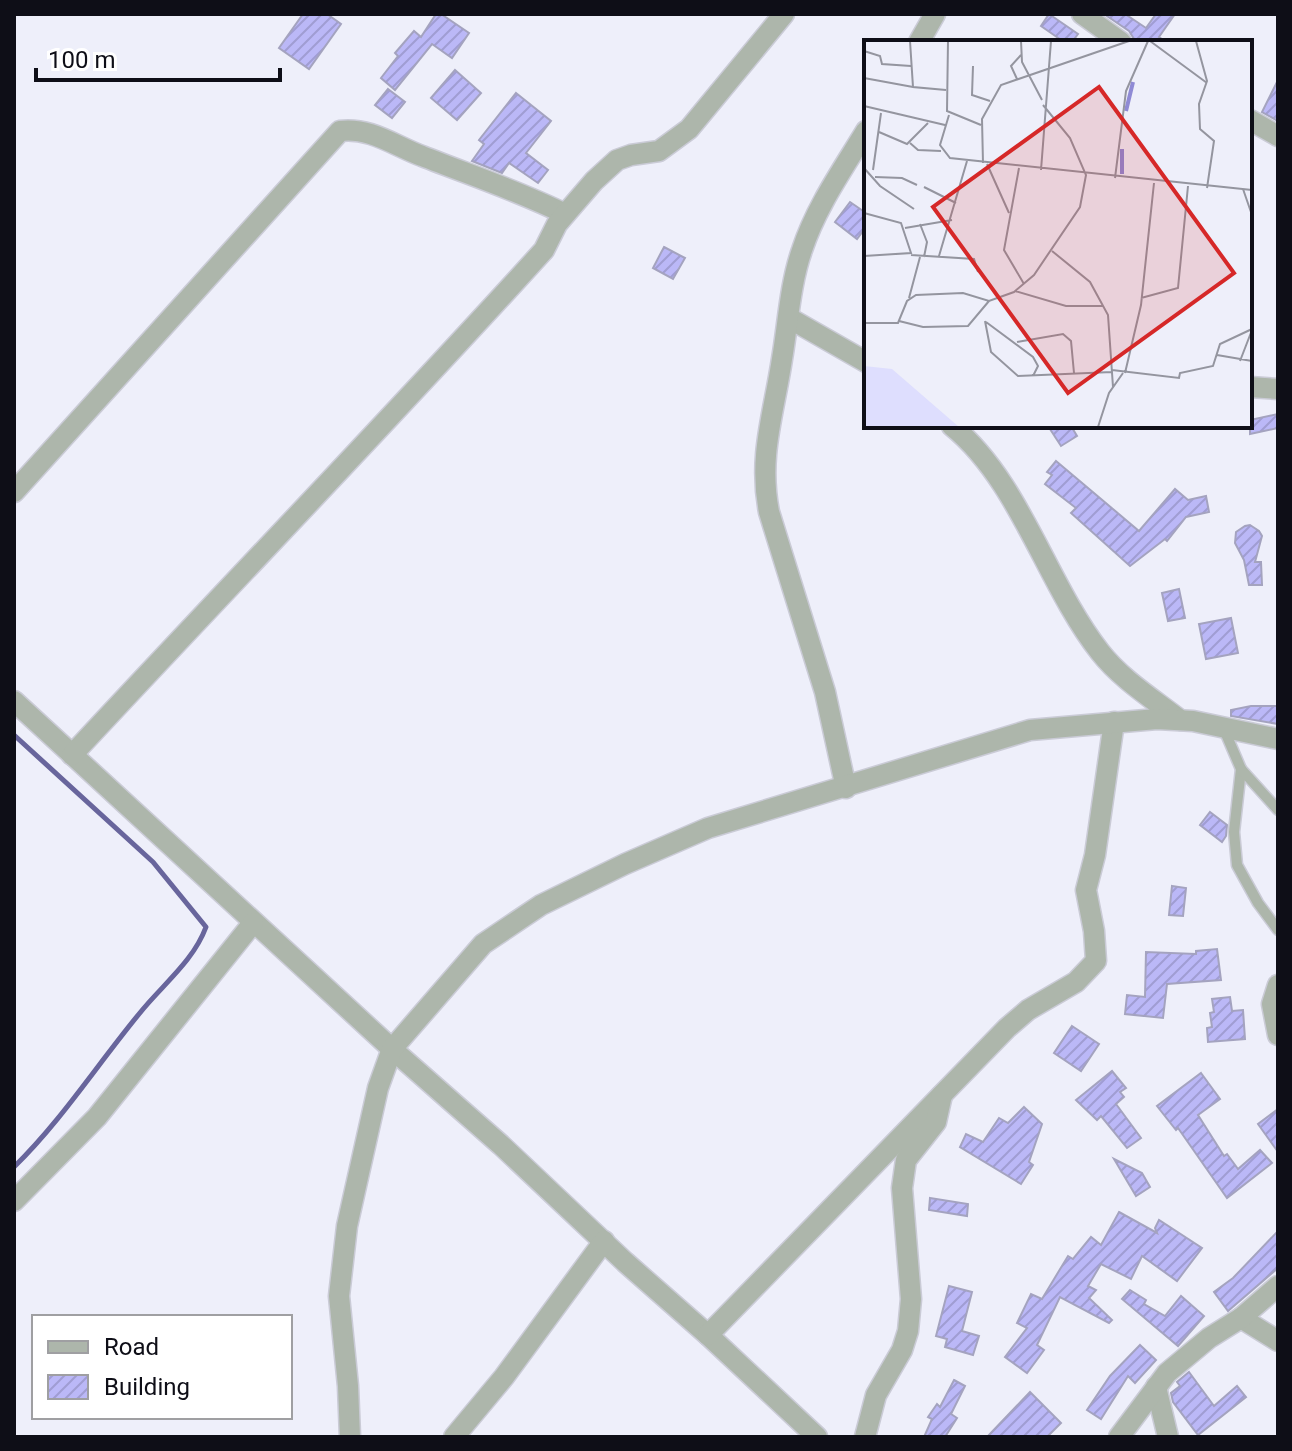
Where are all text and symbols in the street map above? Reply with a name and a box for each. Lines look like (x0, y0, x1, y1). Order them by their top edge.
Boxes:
scale bar (36, 32, 280, 82)
inset map (864, 40, 1252, 428)
text: 100 m (48, 46, 115, 74)
legend (32, 1315, 292, 1419)
text: Road (104, 1333, 159, 1361)
text: Building (104, 1373, 190, 1401)

